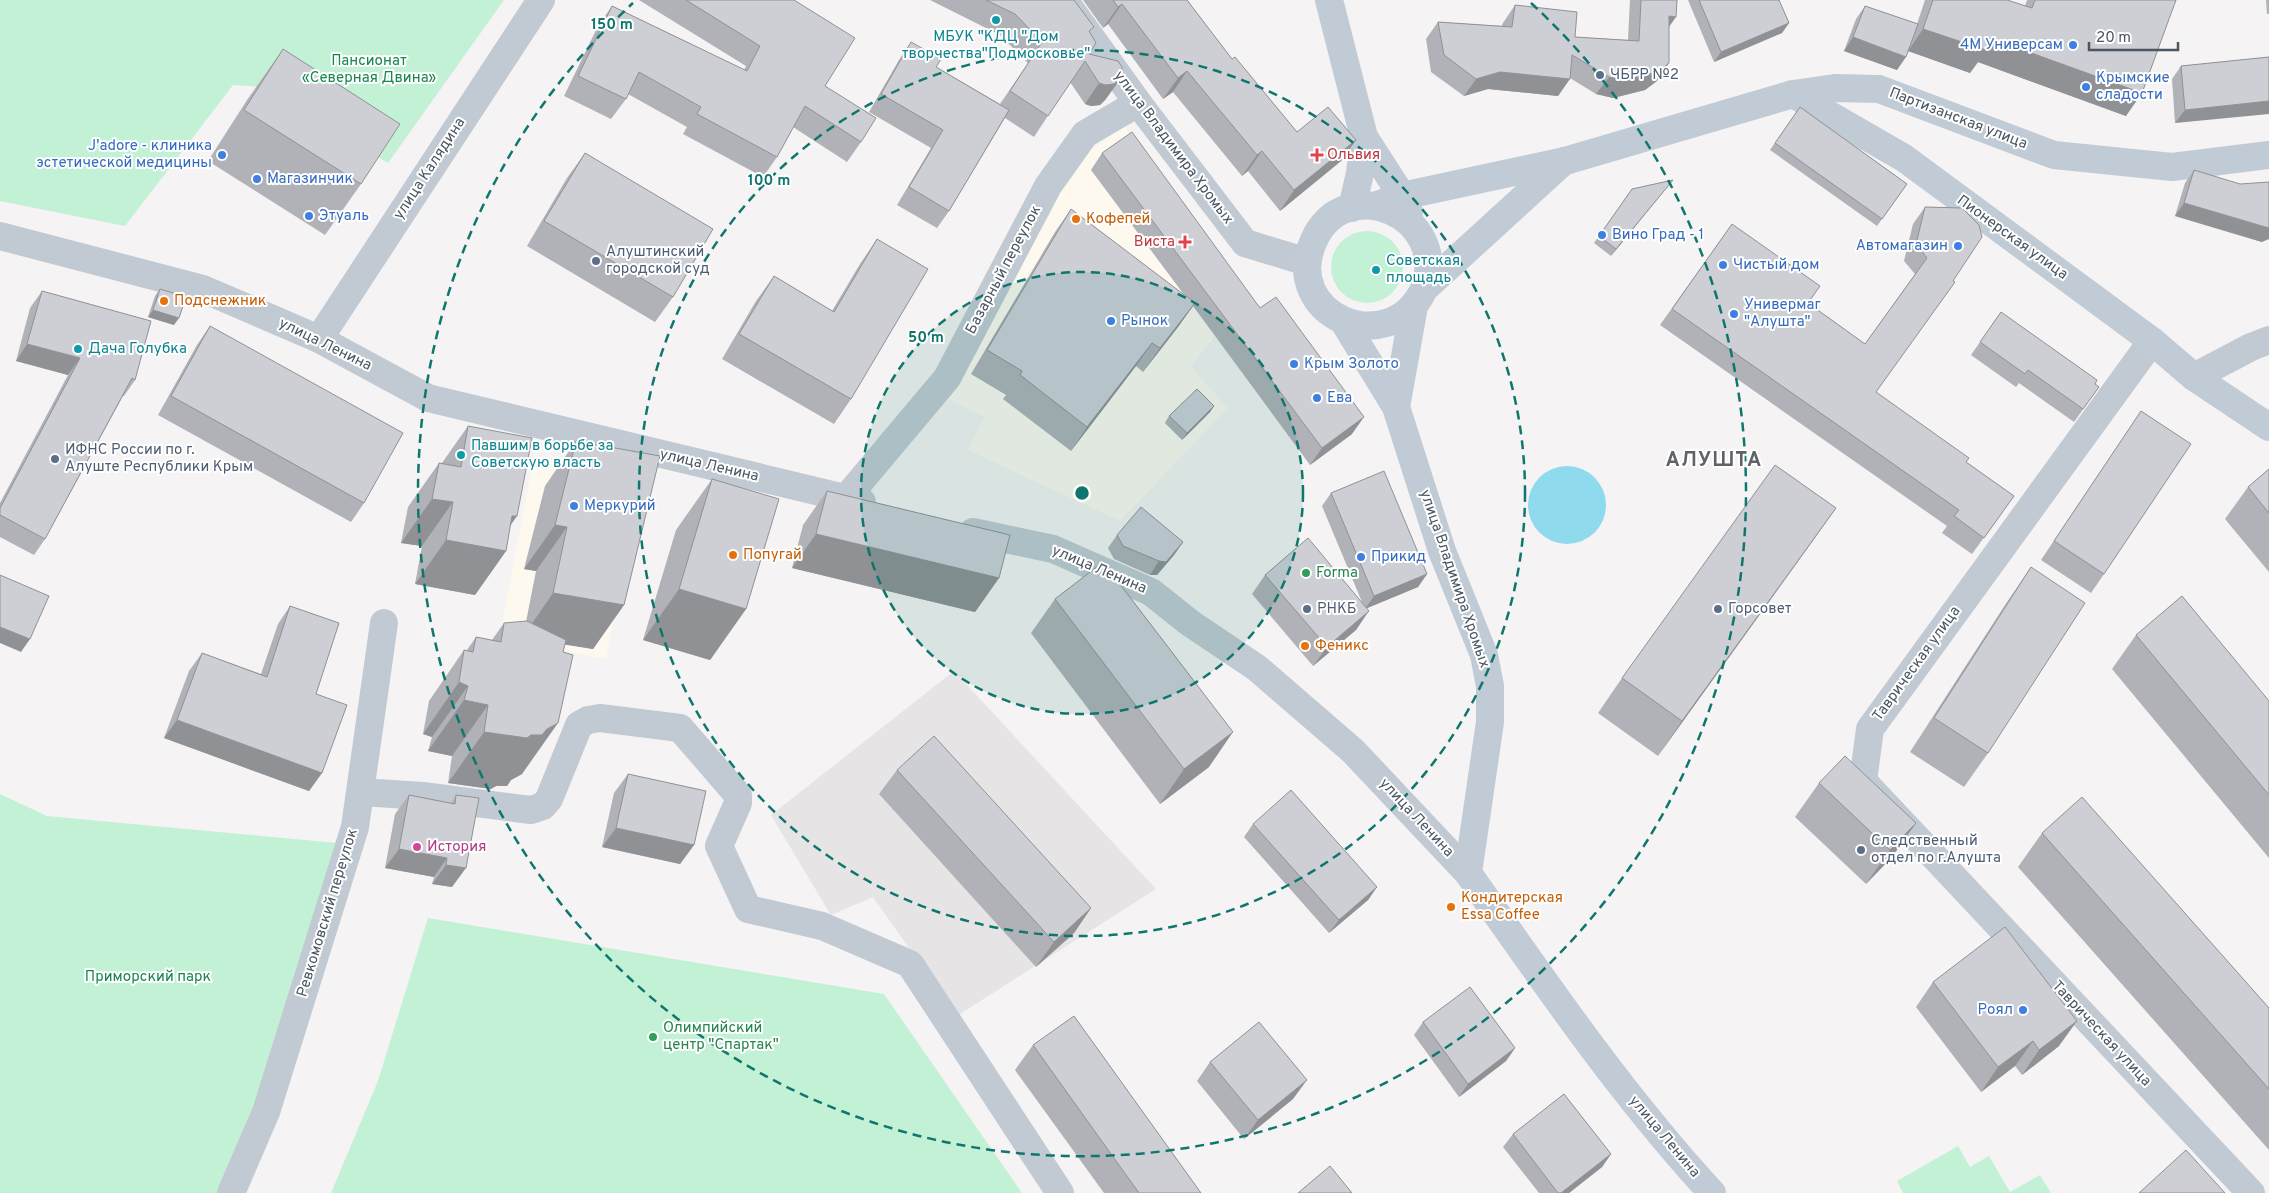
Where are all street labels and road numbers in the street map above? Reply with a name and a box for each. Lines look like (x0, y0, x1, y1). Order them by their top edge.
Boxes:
street label: улица Владимира Хромых (1109, 67, 1237, 229)
street label: Партизанская улица (1886, 84, 2030, 154)
street label: улица Калядина (390, 114, 470, 224)
street label: Пионерская улица (1953, 191, 2071, 285)
street label: Базарный переулок (962, 202, 1046, 338)
street label: улица Ленина (275, 314, 375, 376)
street label: улица Ленина (658, 445, 760, 487)
street label: улица Владимира Хромых (1415, 487, 1494, 671)
street label: улица Ленина (1049, 541, 1149, 599)
street label: Таврическая улица (1869, 603, 1965, 725)
street label: улица Ленина (1375, 775, 1457, 861)
street label: Ревкомовский переулок (293, 827, 363, 999)
street label: Таврическая улица (2047, 977, 2155, 1091)
street label: улица Ленина (1624, 1092, 1704, 1182)

